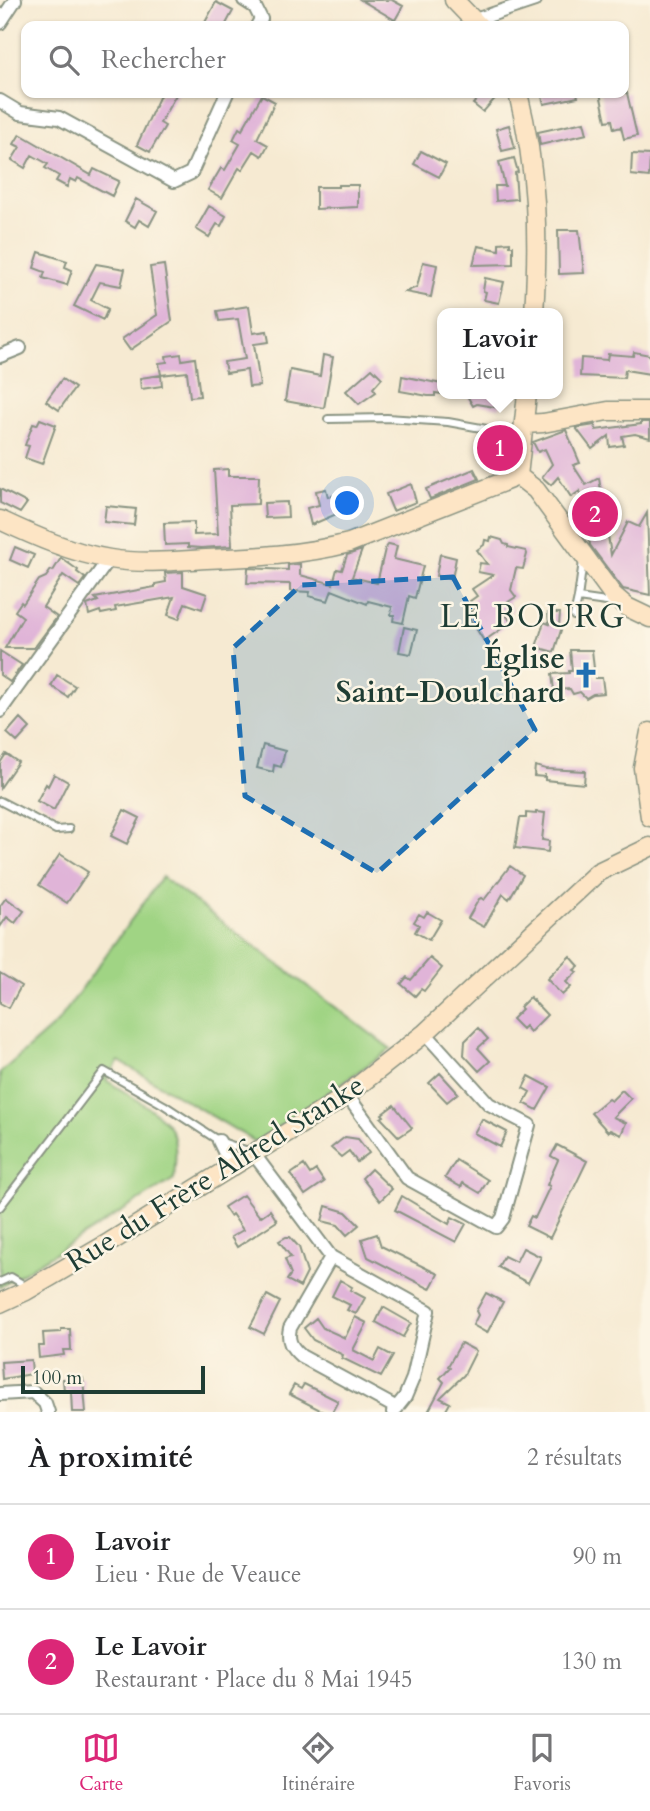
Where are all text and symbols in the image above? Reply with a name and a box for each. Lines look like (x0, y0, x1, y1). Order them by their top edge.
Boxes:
search box (21, 21, 629, 98)
icon: search (45, 41, 83, 79)
text: Rechercher (101, 42, 226, 77)
popup (437, 308, 563, 399)
text: Lavoir (462, 321, 538, 356)
text: Lieu (462, 356, 506, 387)
pin: 1 (477, 422, 523, 474)
your location (330, 486, 364, 520)
pin: 2 (572, 488, 618, 540)
district label: LE BOURG (440, 595, 626, 639)
place label: Église Saint-Doulchard (336, 638, 565, 713)
church icon: Église Saint-Doulchard (571, 660, 601, 690)
street label: Rue du Frère Alfred Stanke (58, 1065, 372, 1282)
scale bar (21, 1363, 205, 1395)
text: 100 m (32, 1365, 82, 1391)
text: À proximité (28, 1437, 193, 1478)
text: 2 résultats (527, 1442, 622, 1473)
text: Lavoir (95, 1524, 170, 1559)
text: 1 (45, 1541, 57, 1572)
text: 90 m (573, 1541, 622, 1572)
text: Lieu · Rue de Veauce (95, 1559, 302, 1590)
text: Le Lavoir (95, 1629, 207, 1664)
text: 2 (45, 1646, 57, 1677)
text: 130 m (561, 1646, 622, 1677)
text: Restaurant · Place du 8 Mai 1945 (95, 1664, 413, 1695)
tab: Carte (79, 1729, 123, 1797)
tab: Itinéraire (282, 1729, 355, 1797)
tab: Favoris (513, 1729, 571, 1797)

